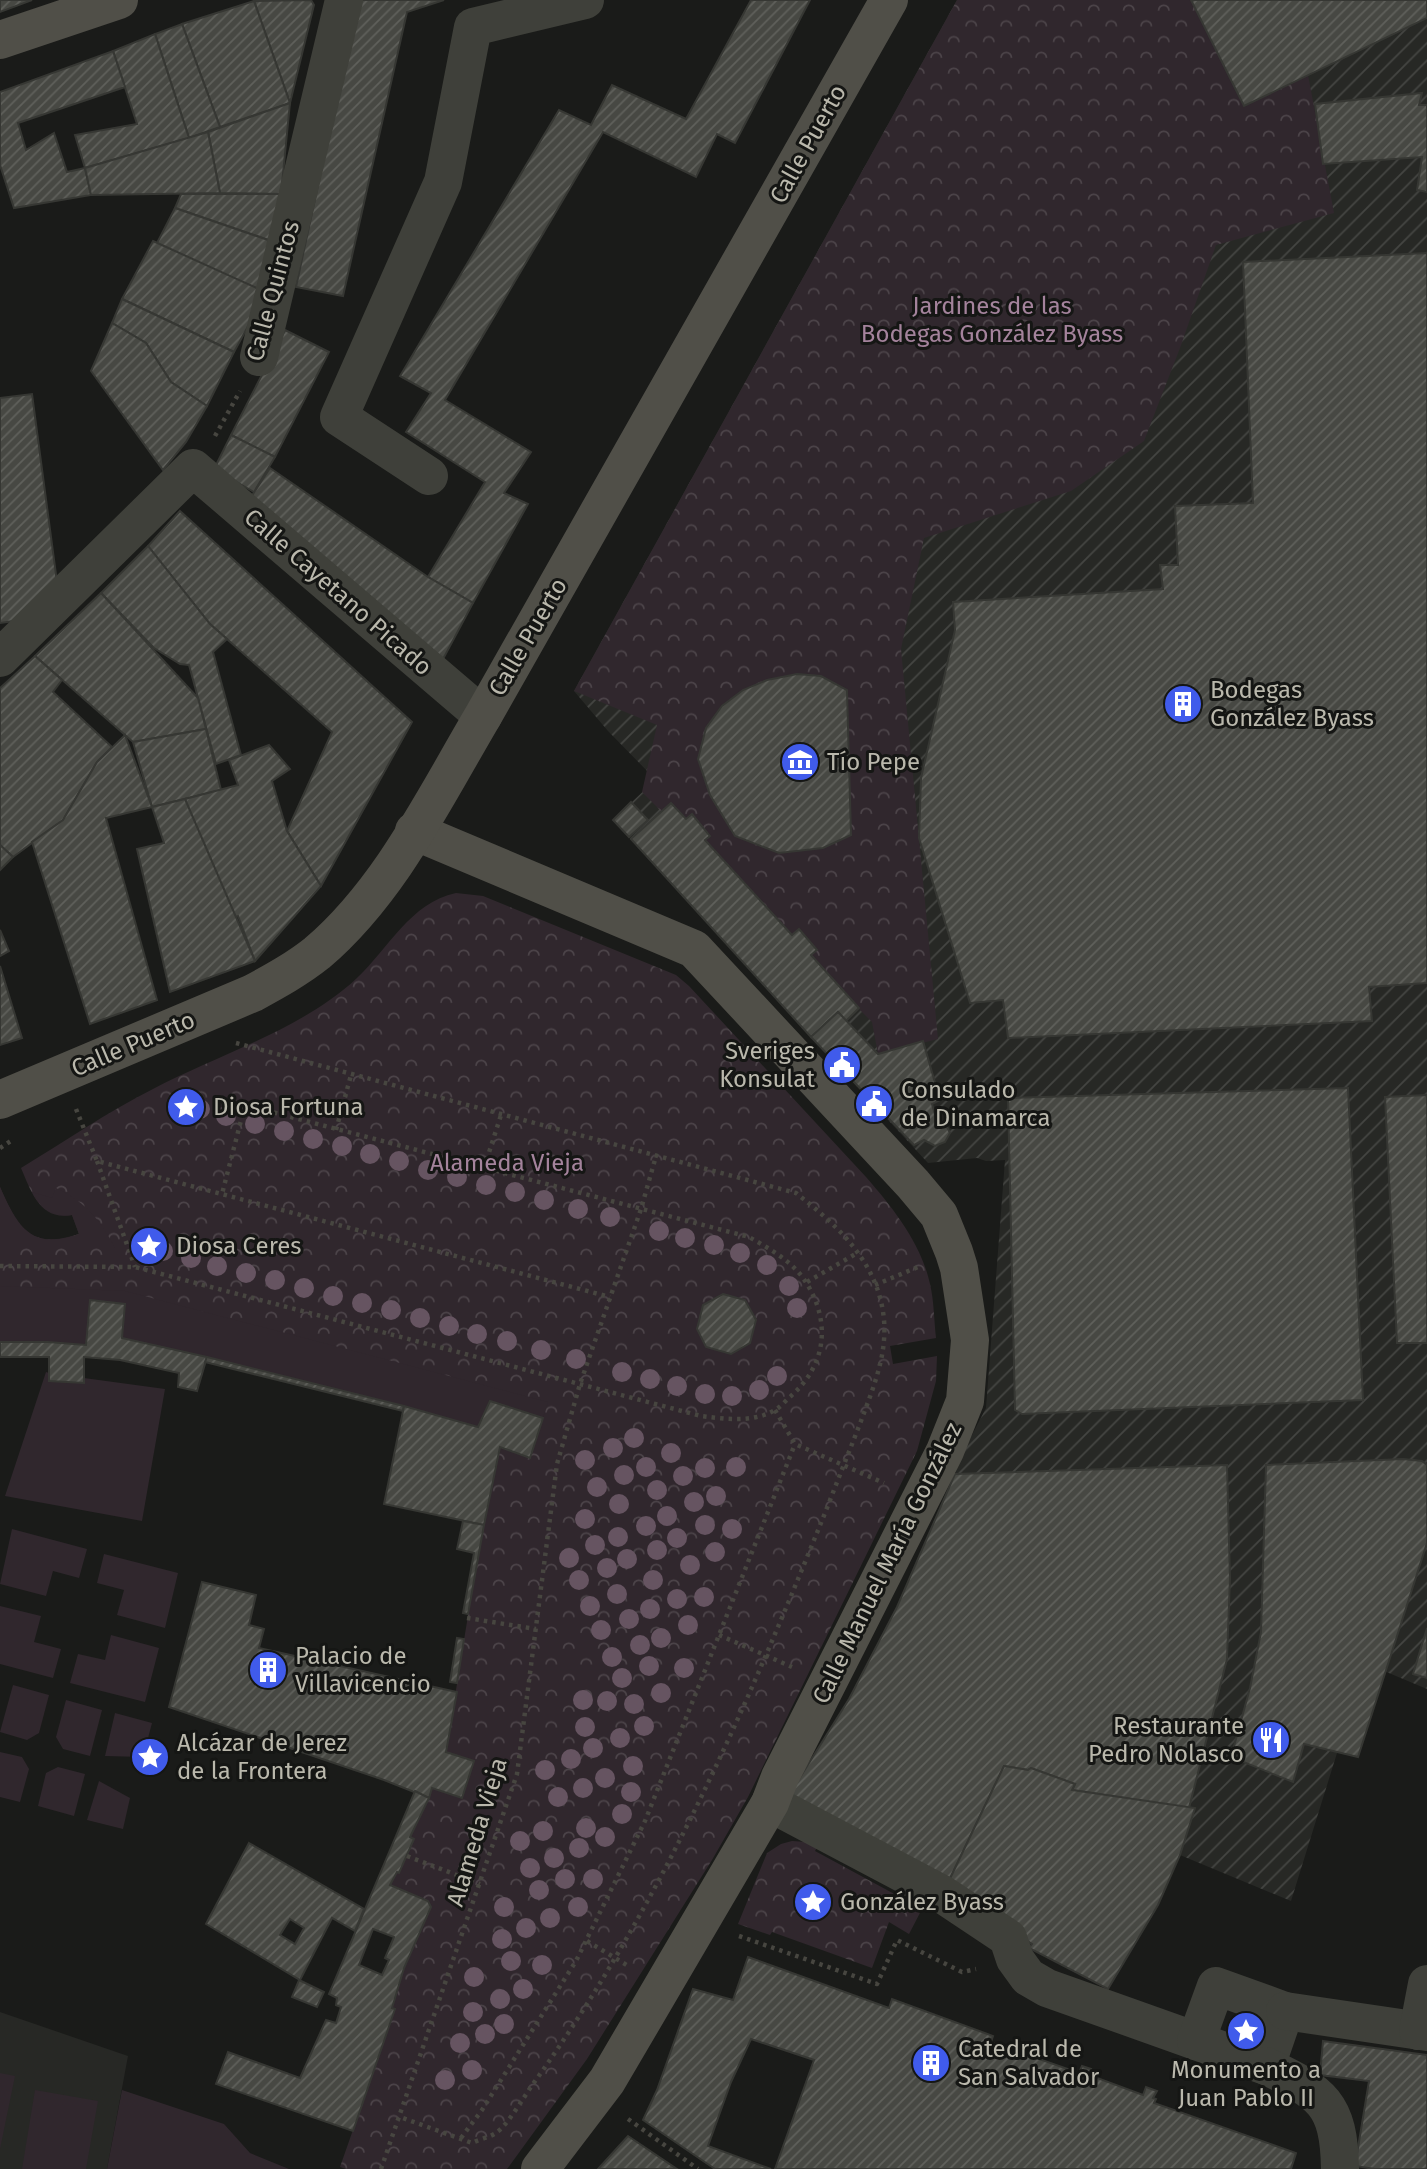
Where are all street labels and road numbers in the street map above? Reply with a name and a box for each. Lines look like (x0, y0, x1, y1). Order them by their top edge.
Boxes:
street label: Calle Puerto (764, 80, 852, 208)
street label: Calle Quintos (241, 218, 305, 364)
street label: Calle Cayetano Picado (238, 503, 438, 681)
street label: Calle Puerto (483, 573, 573, 701)
street label: Calle Puerto (67, 1005, 199, 1083)
street label: Calle Manuel María González (807, 1418, 967, 1708)
street label: Alameda Vieja (441, 1754, 513, 1910)

